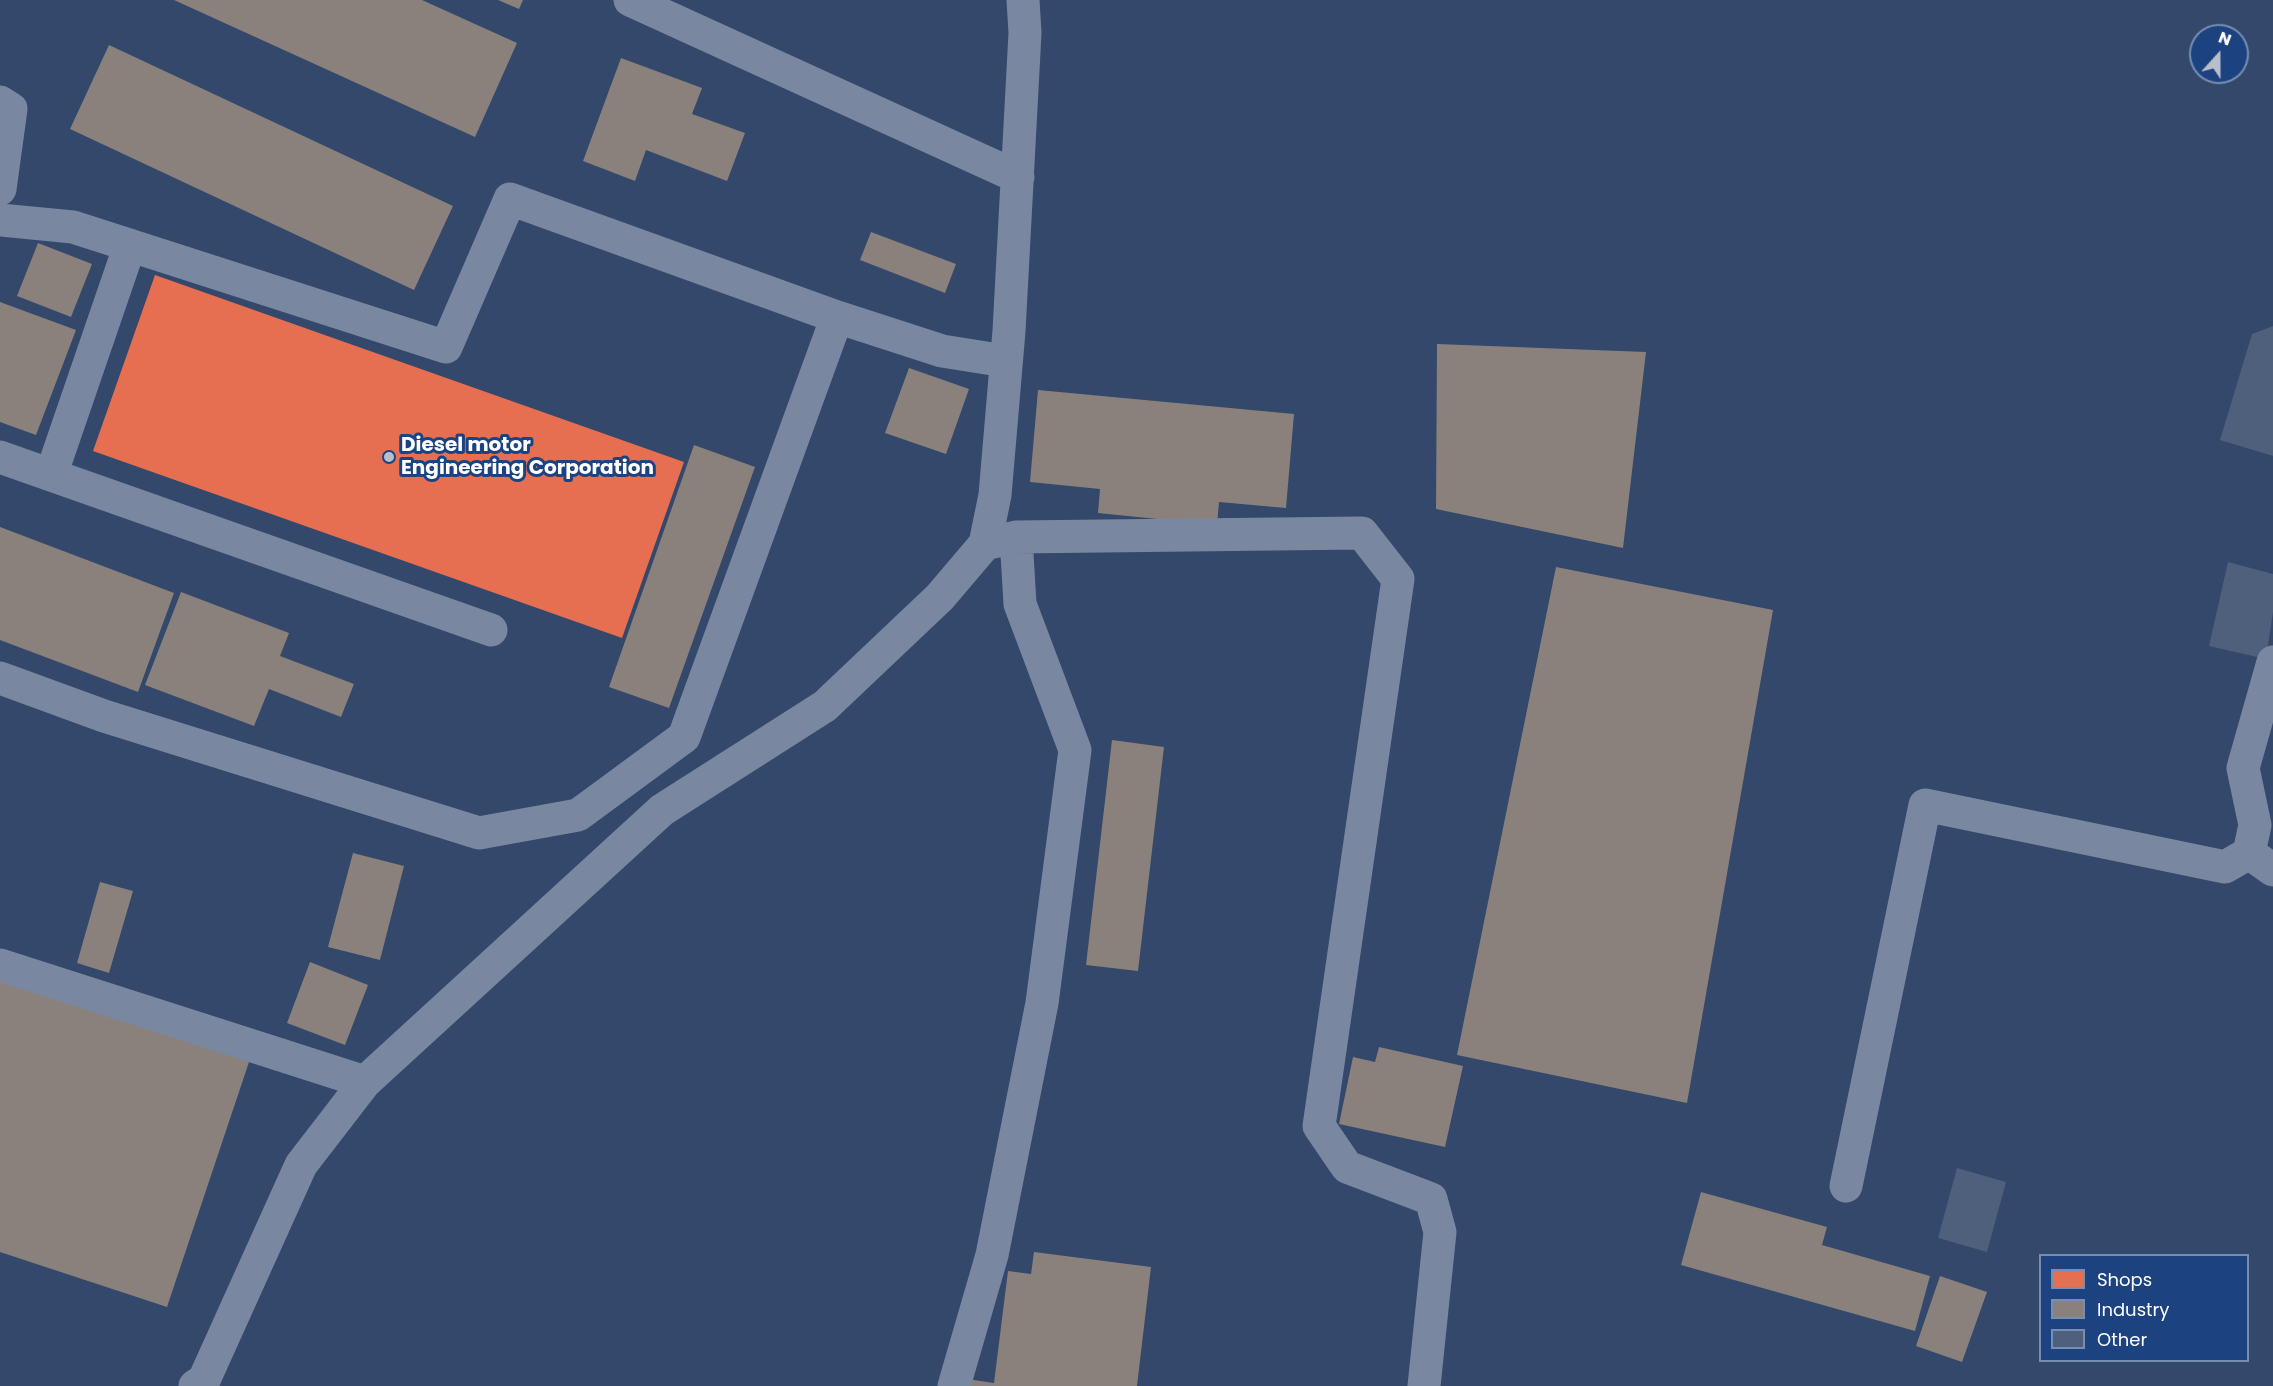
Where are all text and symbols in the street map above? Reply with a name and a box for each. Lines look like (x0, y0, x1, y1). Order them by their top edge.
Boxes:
north arrow (2189, 24, 2249, 84)
text: N (2215, 26, 2235, 51)
place label: Diesel motor Engineering Corporation (401, 434, 654, 481)
marker: Diesel motor Engineering Corporation (382, 450, 396, 464)
legend (2039, 1254, 2249, 1362)
text: Shops (2097, 1267, 2152, 1292)
text: Industry (2097, 1297, 2169, 1322)
text: Other (2097, 1327, 2147, 1352)

